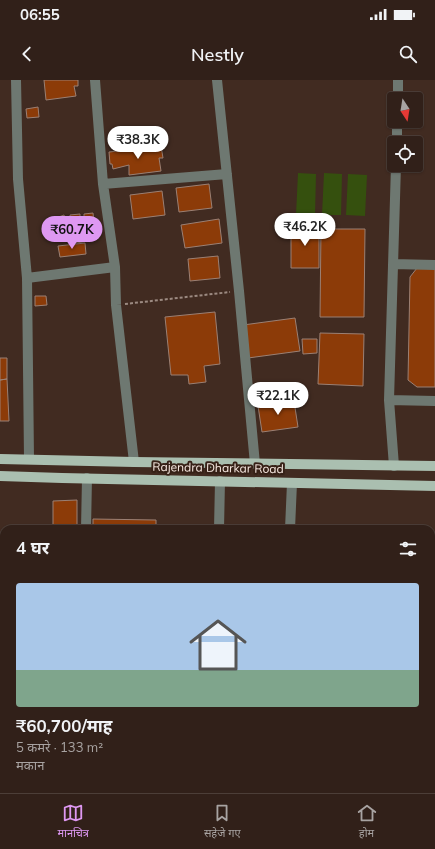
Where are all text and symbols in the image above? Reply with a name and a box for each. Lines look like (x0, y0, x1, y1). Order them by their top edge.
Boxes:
text: 06:55 (20, 5, 60, 24)
icon: back (16, 43, 38, 65)
text: Nestly (191, 43, 244, 66)
icon: search (397, 43, 419, 65)
north arrow (387, 92, 423, 128)
map controls (387, 92, 423, 172)
pin: ₹38.3K (105, 126, 171, 160)
text: ₹38.3K (116, 131, 160, 147)
button: locate (387, 136, 423, 172)
pin: ₹46.2K (272, 213, 338, 247)
pin: ₹60.7K (39, 216, 105, 250)
text: ₹46.2K (283, 218, 327, 234)
text: ₹60.7K (50, 221, 94, 237)
pin: ₹22.1K (245, 382, 311, 416)
text: ₹22.1K (256, 387, 300, 403)
street label: Rajendra Dharkar Road (152, 459, 284, 476)
text: 4 घर (16, 537, 49, 558)
icon: filters (397, 538, 419, 560)
icon: home (182, 609, 254, 681)
text: ₹60,700/माह (16, 715, 113, 736)
text: 5 कमरे · 133 m² (16, 739, 103, 755)
text: मकान (16, 757, 44, 773)
tab: मानचित्र (57, 802, 89, 841)
tab: सहेजे गए (204, 802, 241, 841)
tab: होम (356, 802, 378, 841)

